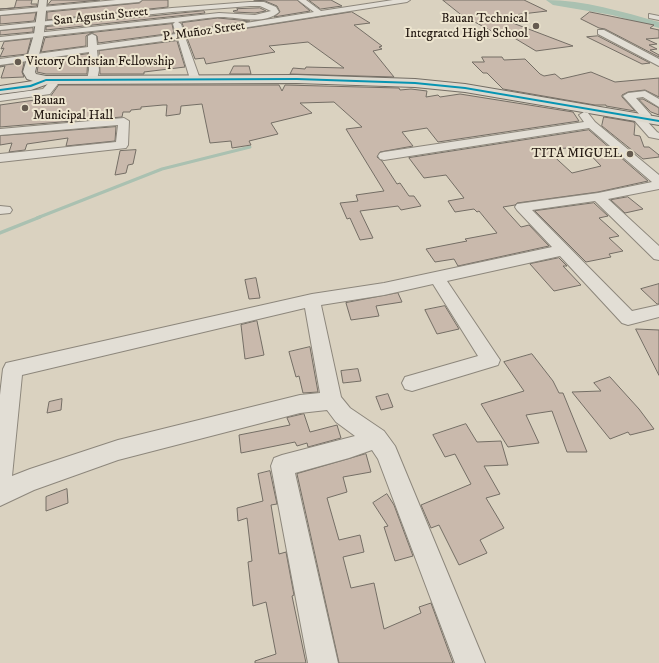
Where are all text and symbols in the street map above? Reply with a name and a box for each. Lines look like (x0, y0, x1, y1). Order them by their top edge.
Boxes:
street label: San Agustin Street (53, 4, 149, 30)
place label: Bauan Technical Integrated High School (405, 11, 528, 42)
street label: P. Muñoz Street (162, 19, 246, 45)
marker: Bauan Technical Integrated High School (531, 21, 541, 31)
place label: Victory Christian Fellowship (26, 54, 174, 70)
marker: Victory Christian Fellowship (13, 57, 23, 67)
place label: Bauan Municipal Hall (33, 93, 113, 124)
marker: Bauan Municipal Hall (20, 103, 30, 113)
place label: TITA MIGUEL (531, 146, 622, 162)
marker: TITA MIGUEL (625, 149, 635, 159)

